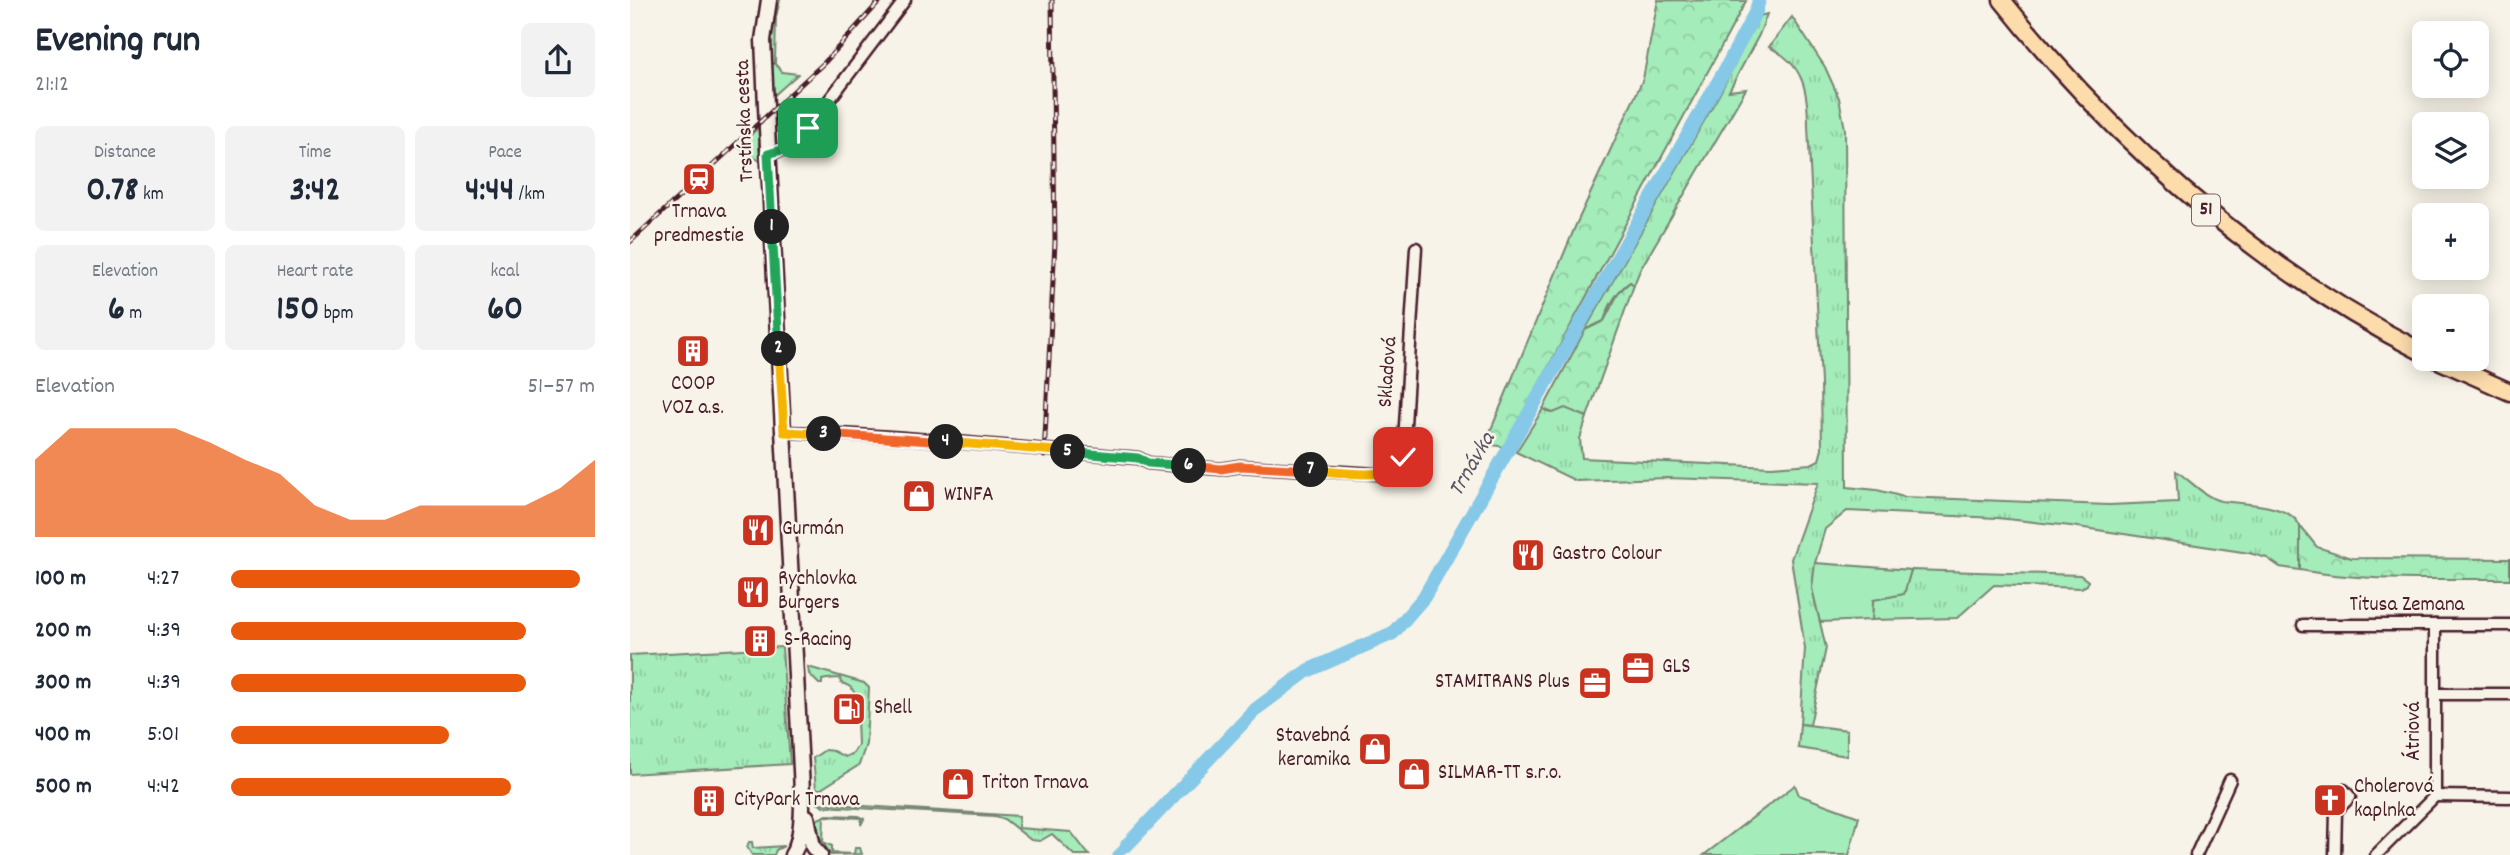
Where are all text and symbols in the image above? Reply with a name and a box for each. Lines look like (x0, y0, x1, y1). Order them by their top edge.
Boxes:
text: Evening run (35, 15, 200, 70)
map controls (2412, 21, 2489, 371)
button: locate (2412, 21, 2489, 98)
button: share (521, 23, 595, 97)
street label: Trstínska cesta (729, 58, 763, 183)
text: 21:12 (35, 69, 69, 102)
pin (778, 98, 838, 158)
icon: arrive (789, 109, 827, 147)
button: layers (2412, 112, 2489, 189)
text: Distance (94, 140, 156, 167)
text: Time (299, 140, 331, 167)
text: Pace (488, 140, 522, 167)
station icon: Trnava predmestie (680, 160, 718, 198)
text: 0.78 (86, 167, 139, 217)
text: 3:42 (289, 167, 341, 217)
text: 4:44 (465, 167, 514, 217)
text: km (139, 182, 164, 209)
text: /km (514, 182, 545, 209)
road number: 51 (2192, 194, 2220, 226)
place label: Trnava predmestie (654, 198, 744, 252)
button: + (2412, 203, 2489, 280)
pin: 1 (754, 210, 790, 244)
text: 1 (769, 213, 774, 240)
text: Elevation (92, 259, 158, 286)
text: Heart rate (277, 259, 353, 286)
text: kcal (491, 259, 519, 286)
text: 6 (108, 286, 125, 336)
text: 150 (276, 286, 319, 336)
text: 60 (487, 286, 523, 336)
button: − (2412, 294, 2489, 371)
text: m (125, 301, 142, 328)
text: bpm (319, 301, 354, 328)
building icon: COOP VOZ a.s. (674, 332, 712, 370)
pin: 2 (762, 332, 796, 366)
text: 2 (774, 335, 783, 362)
street label: Skladová (1372, 335, 1406, 409)
place label: COOP VOZ a.s. (662, 370, 724, 424)
text: Elevation (35, 371, 115, 404)
text: 51–57 m (527, 371, 595, 404)
pin: 3 (806, 416, 842, 452)
text: 3 (819, 420, 828, 447)
pin: 4 (928, 424, 964, 460)
water label: Trnávka (1441, 426, 1505, 503)
pin (1373, 427, 1433, 487)
text: 4 (942, 428, 949, 455)
pin: 5 (1050, 434, 1086, 470)
text: 5 (1063, 438, 1072, 465)
icon: check (1384, 438, 1422, 476)
pin: 6 (1172, 448, 1206, 484)
text: 6 (1184, 452, 1193, 479)
pin: 7 (1294, 452, 1328, 488)
text: 7 (1307, 456, 1314, 483)
shop icon: WINFA (900, 477, 938, 515)
place label: WINFA (944, 481, 994, 511)
restaurant icon: Gurmán (739, 511, 777, 549)
place label: Gurmán (782, 515, 844, 545)
restaurant icon: Gastro Colour (1509, 536, 1547, 574)
place label: Gastro Colour (1552, 540, 1662, 570)
text: 100 m (35, 563, 86, 596)
text: 4:27 (147, 563, 179, 596)
place label: Rychlovka Burgers (778, 565, 858, 619)
restaurant icon: Rychlovka Burgers (734, 573, 772, 611)
street label: Titusa Zemana (2350, 591, 2466, 621)
text: 200 m (35, 615, 91, 648)
text: 4:39 (147, 615, 181, 648)
building icon: S-Racing (741, 622, 779, 660)
place label: S-Racing (784, 626, 852, 656)
office icon: GLS (1619, 649, 1657, 687)
place label: GLS (1662, 653, 1690, 683)
office icon: STAMITRANS Plus (1576, 664, 1614, 702)
text: 300 m (35, 667, 91, 700)
text: 4:39 (147, 667, 181, 700)
place label: STAMITRANS Plus (1435, 668, 1570, 698)
fuel station icon: Shell (830, 690, 868, 728)
place label: Shell (874, 694, 912, 724)
street label: Átriová (2400, 701, 2430, 760)
text: 400 m (35, 719, 91, 752)
text: 5:01 (147, 719, 179, 752)
place label: Stavebná keramika (1276, 722, 1351, 776)
shop icon: Stavebná keramika (1356, 730, 1394, 768)
shop icon: SILMAR-TT s.r.o. (1395, 755, 1433, 793)
place label: SILMAR-TT s.r.o. (1438, 759, 1562, 789)
shop icon: Triton Trnava (939, 765, 977, 803)
place label: Triton Trnava (982, 769, 1089, 799)
text: 500 m (35, 771, 92, 804)
text: 4:42 (147, 771, 180, 804)
place label: Cholerová kaplnka (2354, 773, 2434, 827)
church icon: Cholerová kaplnka (2311, 781, 2349, 819)
building icon: CityPark Trnava (690, 782, 728, 820)
place label: CityPark Trnava (734, 786, 861, 816)

